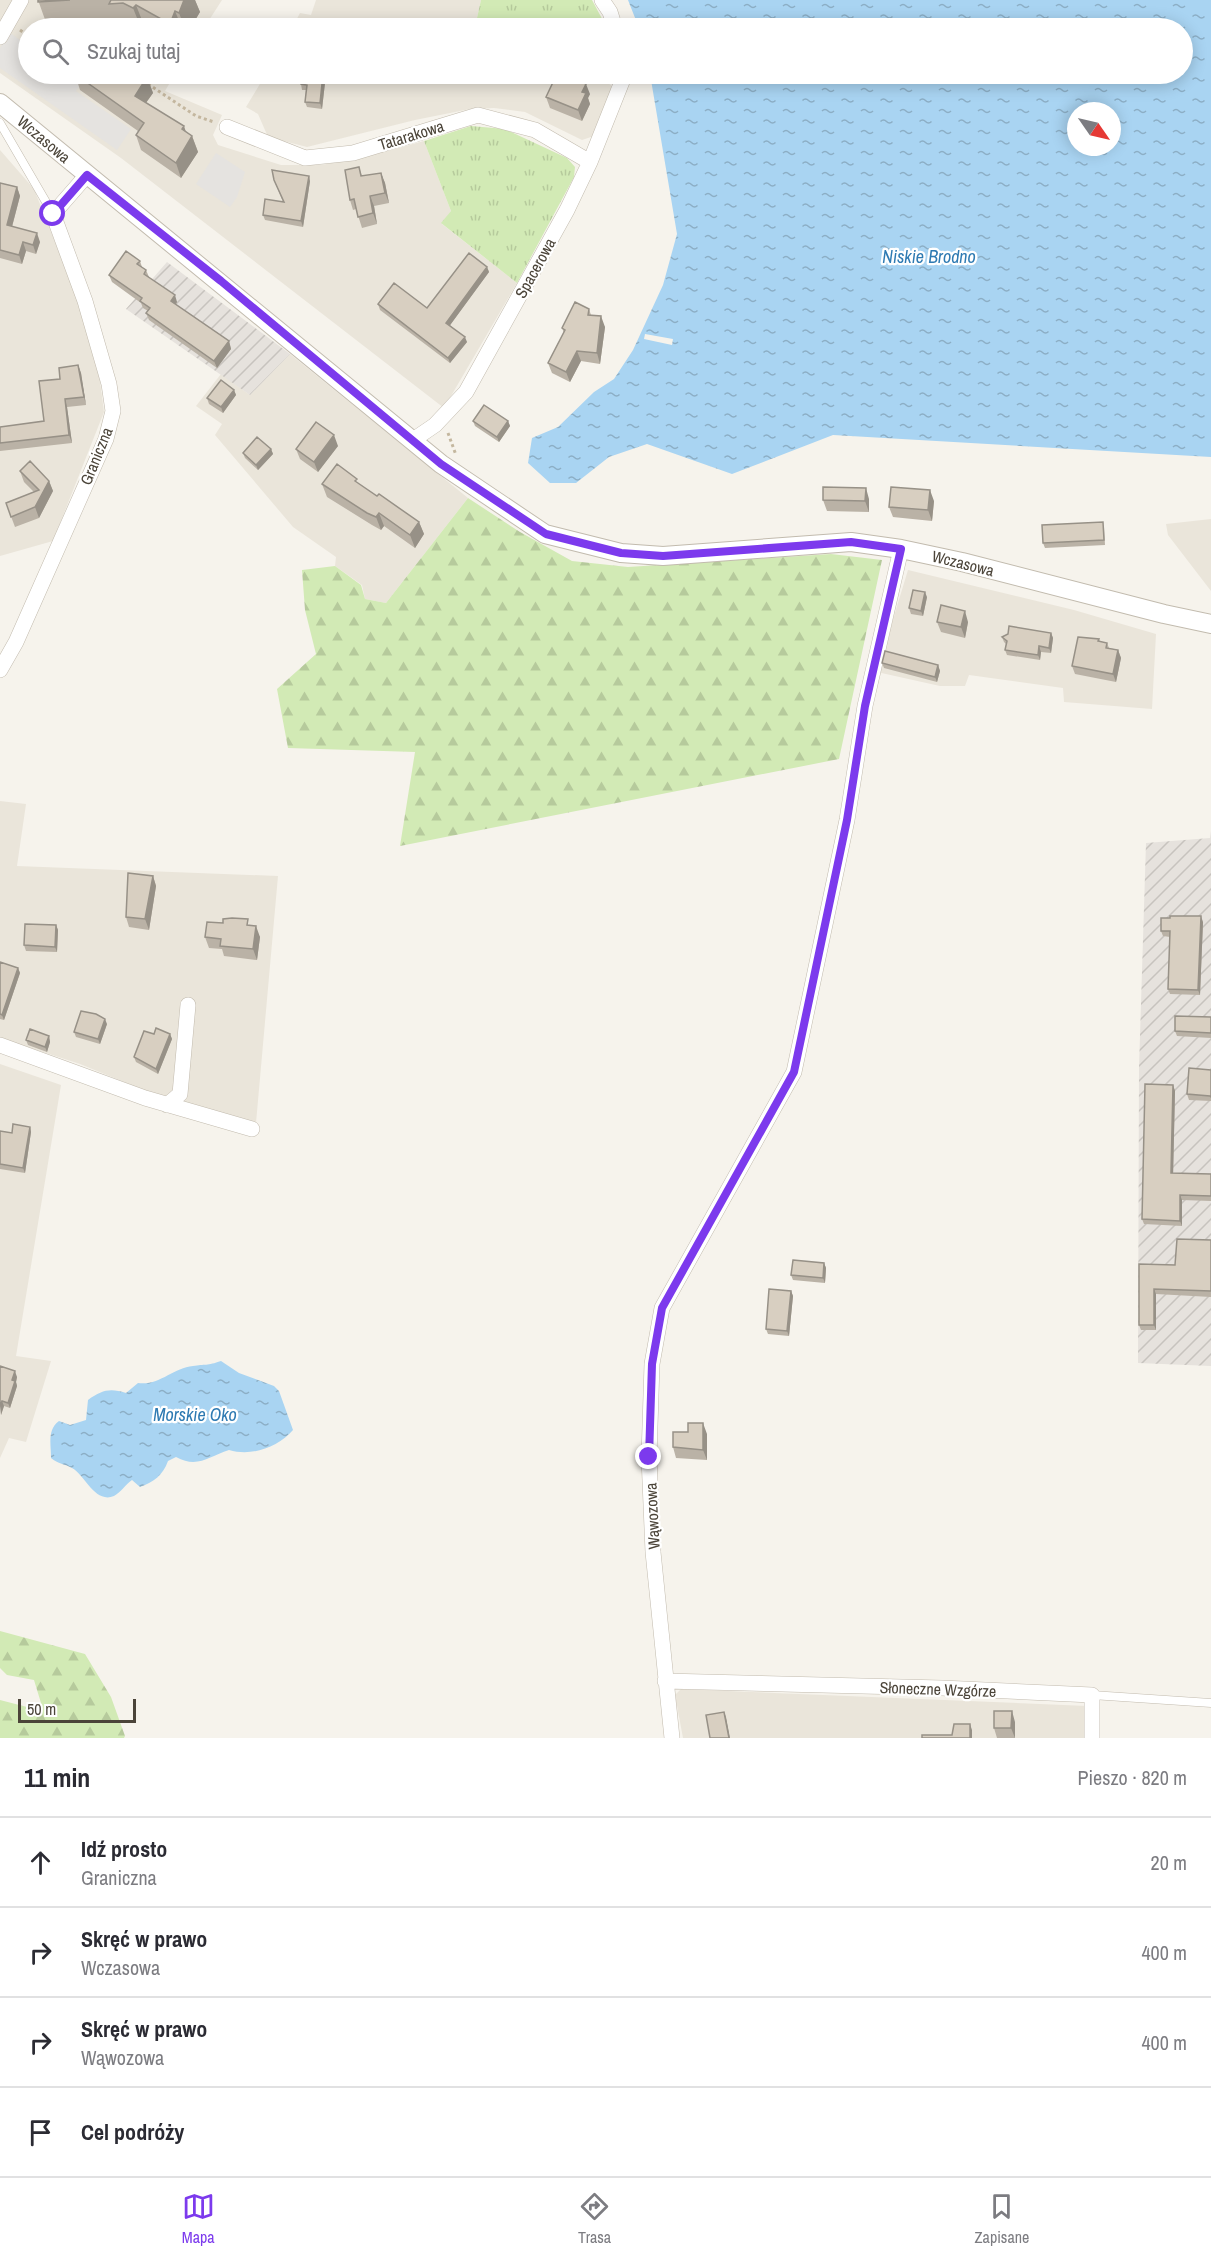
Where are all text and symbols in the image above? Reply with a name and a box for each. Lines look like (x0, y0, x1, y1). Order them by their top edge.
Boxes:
search box (18, 18, 1193, 84)
icon: search (39, 35, 72, 68)
text: Szukaj tutaj (87, 36, 180, 66)
north arrow (1067, 102, 1121, 156)
street label: Wczasowa (13, 110, 76, 168)
street label: Tatarakowa (376, 114, 447, 155)
route start (39, 200, 65, 226)
street label: Spacerowa (509, 233, 561, 302)
water label: Niskie Brodno (882, 244, 976, 269)
street label: Graniczna (74, 423, 118, 488)
street label: Wczasowa (930, 545, 997, 581)
water label: Morskie Oko (153, 1402, 237, 1427)
route end (635, 1443, 661, 1469)
street label: Wąwozowa (639, 1481, 665, 1550)
street label: Słoneczne Wzgórze (879, 1676, 997, 1702)
scale bar (18, 1696, 136, 1724)
text: 50 m (27, 1698, 56, 1720)
text: 11 min (24, 1760, 90, 1795)
text: Pieszo · 820 m (1078, 1764, 1187, 1791)
text: Idź prosto (81, 1834, 167, 1864)
icon: ahead (24, 1846, 57, 1879)
text: 20 m (1151, 1849, 1187, 1876)
text: Graniczna (81, 1864, 157, 1891)
text: Skręć w prawo (81, 1924, 207, 1954)
icon: right (24, 1936, 57, 1969)
text: 400 m (1141, 1939, 1187, 1966)
text: Wczasowa (81, 1954, 160, 1981)
text: Skręć w prawo (81, 2014, 207, 2044)
icon: right (24, 2026, 57, 2059)
text: 400 m (1141, 2029, 1187, 2056)
text: Wąwozowa (81, 2044, 164, 2071)
icon: arrive (24, 2116, 57, 2149)
text: Cel podróży (81, 2117, 184, 2147)
tab: Mapa (182, 2190, 215, 2248)
tab: Trasa (578, 2190, 611, 2248)
tab: Zapisane (975, 2190, 1029, 2248)

